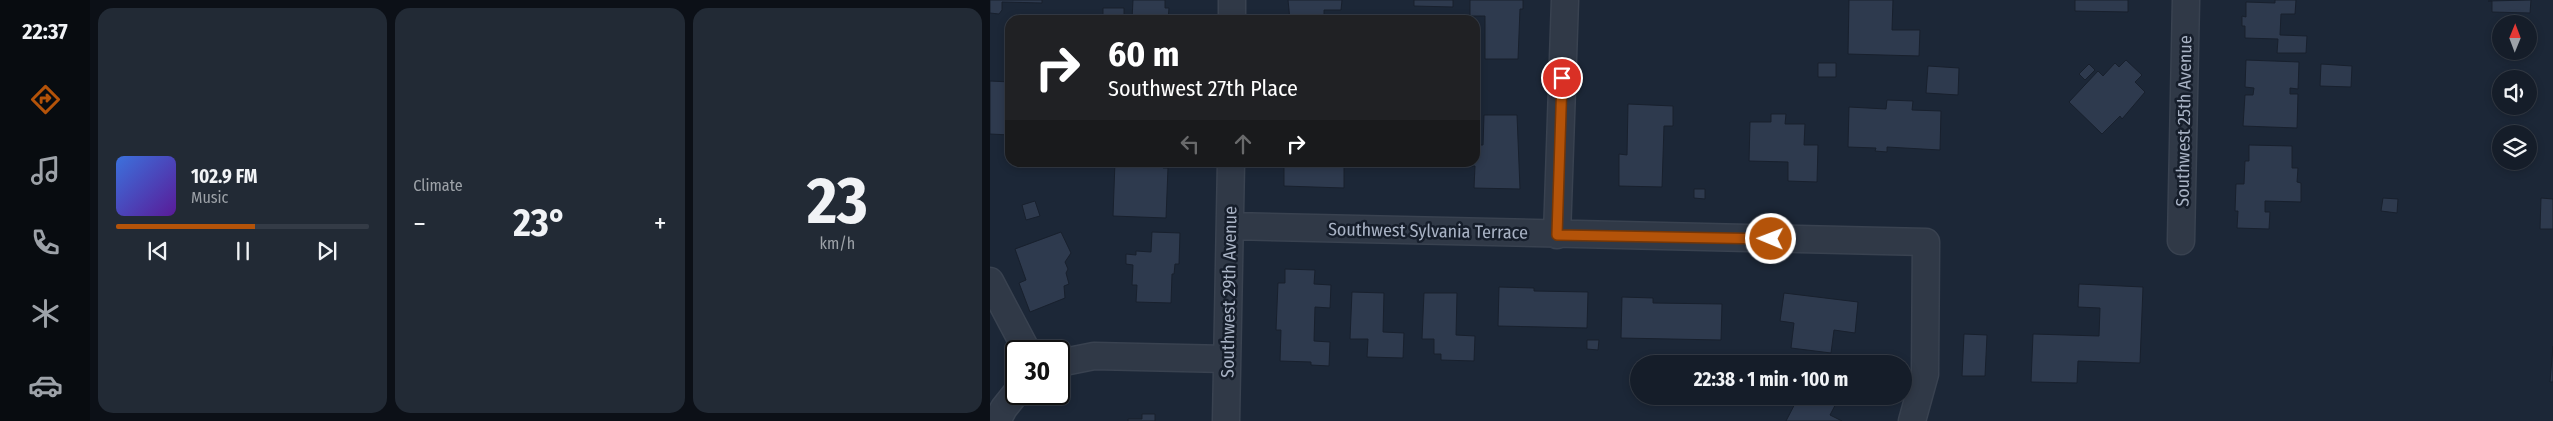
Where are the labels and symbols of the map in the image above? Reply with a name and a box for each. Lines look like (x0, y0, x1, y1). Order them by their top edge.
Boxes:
north arrow (2492, 15, 2538, 60)
street label: Southwest 25th Avenue (2172, 35, 2196, 207)
pin (1541, 57, 1583, 99)
street label: Southwest 29th Avenue (1217, 206, 1242, 378)
position arrow (1744, 212, 1796, 264)
street label: Southwest Sylvania Terrace (1328, 218, 1528, 244)
speed limit sign: 30 (1005, 340, 1070, 405)

